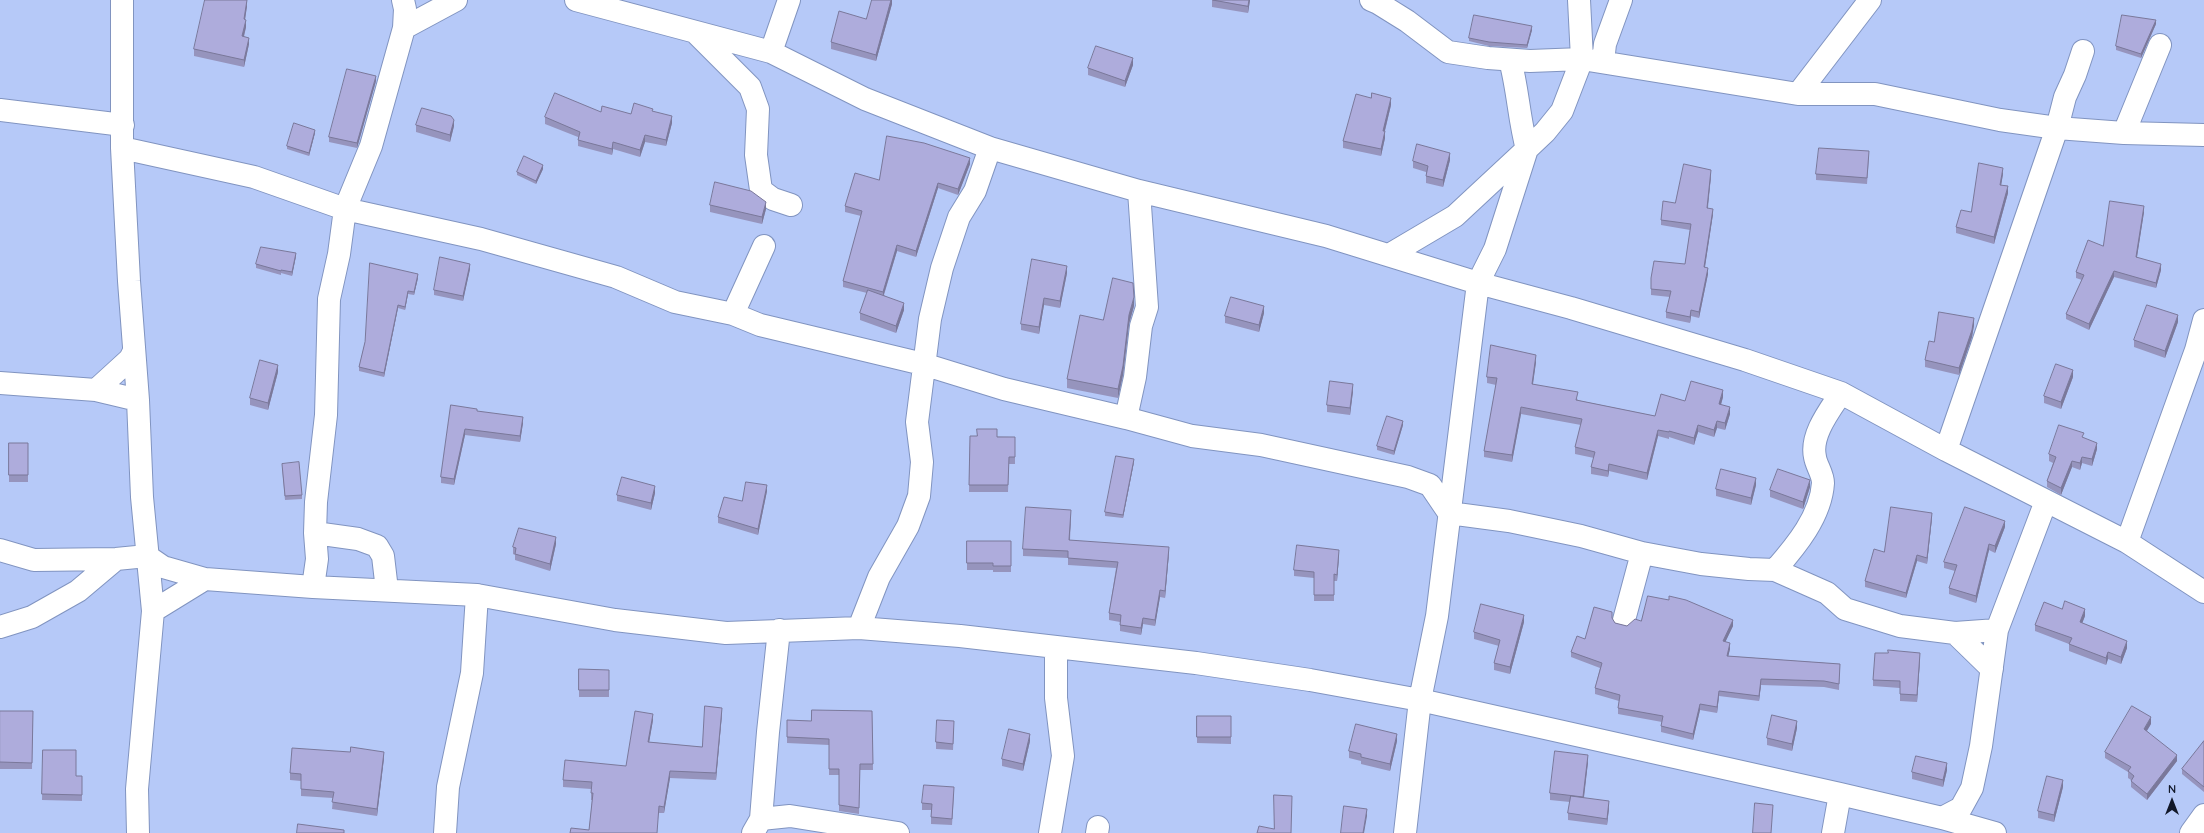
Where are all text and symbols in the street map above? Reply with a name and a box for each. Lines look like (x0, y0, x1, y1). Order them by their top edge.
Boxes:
north arrow (2152, 781, 2192, 821)
text: N (2168, 782, 2176, 796)

